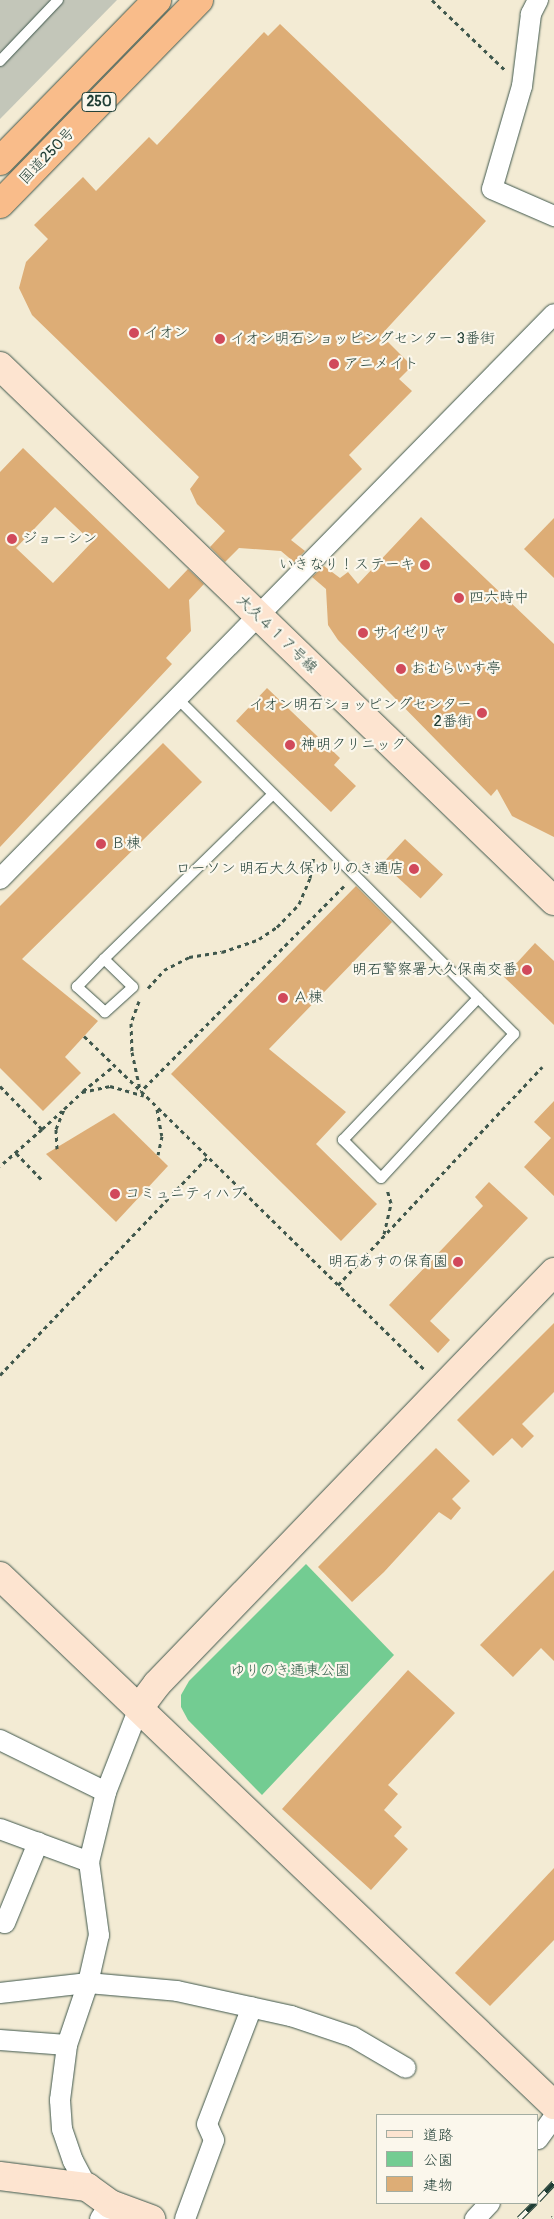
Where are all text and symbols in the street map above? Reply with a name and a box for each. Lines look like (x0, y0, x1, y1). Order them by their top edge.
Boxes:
road number: 250 (82, 90, 116, 114)
street label: 国道250号 (16, 124, 78, 188)
place label: イオン (144, 324, 189, 342)
marker: イオン (128, 327, 140, 339)
place label: イオン明石ショッピングセンター 3番街 (230, 330, 497, 348)
marker: イオン明石ショッピングセンター 3番街 (214, 333, 226, 345)
place label: アニメイト (344, 355, 419, 373)
marker: アニメイト (328, 358, 340, 370)
place label: ジョーシン (22, 530, 97, 548)
marker: ジョーシン (6, 533, 18, 545)
place label: いきなり！ステーキ (280, 556, 415, 574)
marker: いきなり！ステーキ (419, 559, 431, 571)
place label: 四六時中 (469, 589, 529, 607)
street label: 大久４１７号線 (233, 591, 321, 677)
marker: 四六時中 (453, 592, 465, 604)
place label: サイゼリヤ (373, 624, 448, 642)
marker: サイゼリヤ (357, 627, 369, 639)
place label: おむらいす亭 (411, 660, 501, 678)
marker: おむらいす亭 (395, 663, 407, 675)
place label: イオン明石ショッピングセンター 2番街 (247, 695, 472, 730)
marker: イオン明石ショッピングセンター 2番街 (476, 707, 488, 719)
place label: 神明クリニック (301, 736, 406, 754)
marker: 神明クリニック (283, 738, 297, 752)
place label: Ｂ棟 (111, 835, 141, 853)
marker: Ｂ棟 (95, 838, 107, 850)
place label: ローソン 明石大久保ゆりのき通店 (176, 860, 404, 878)
marker: ローソン 明石大久保ゆりのき通店 (408, 863, 420, 875)
place label: 明石警察署大久保南交番 (352, 961, 517, 979)
marker: 明石警察署大久保南交番 (521, 964, 533, 976)
place label: Ａ棟 (293, 989, 323, 1007)
marker: Ａ棟 (277, 992, 289, 1004)
place label: コミュニティハブ (125, 1185, 245, 1203)
marker: コミュニティハブ (109, 1188, 121, 1200)
place label: 明石あすの保育園 (328, 1253, 448, 1271)
marker: 明石あすの保育園 (452, 1256, 464, 1268)
park label: ゆりのき通東公園 (230, 1662, 350, 1680)
legend (376, 2114, 539, 2204)
text: 道路 (423, 2126, 453, 2145)
text: 公園 (423, 2151, 453, 2170)
text: 建物 (423, 2176, 453, 2195)

